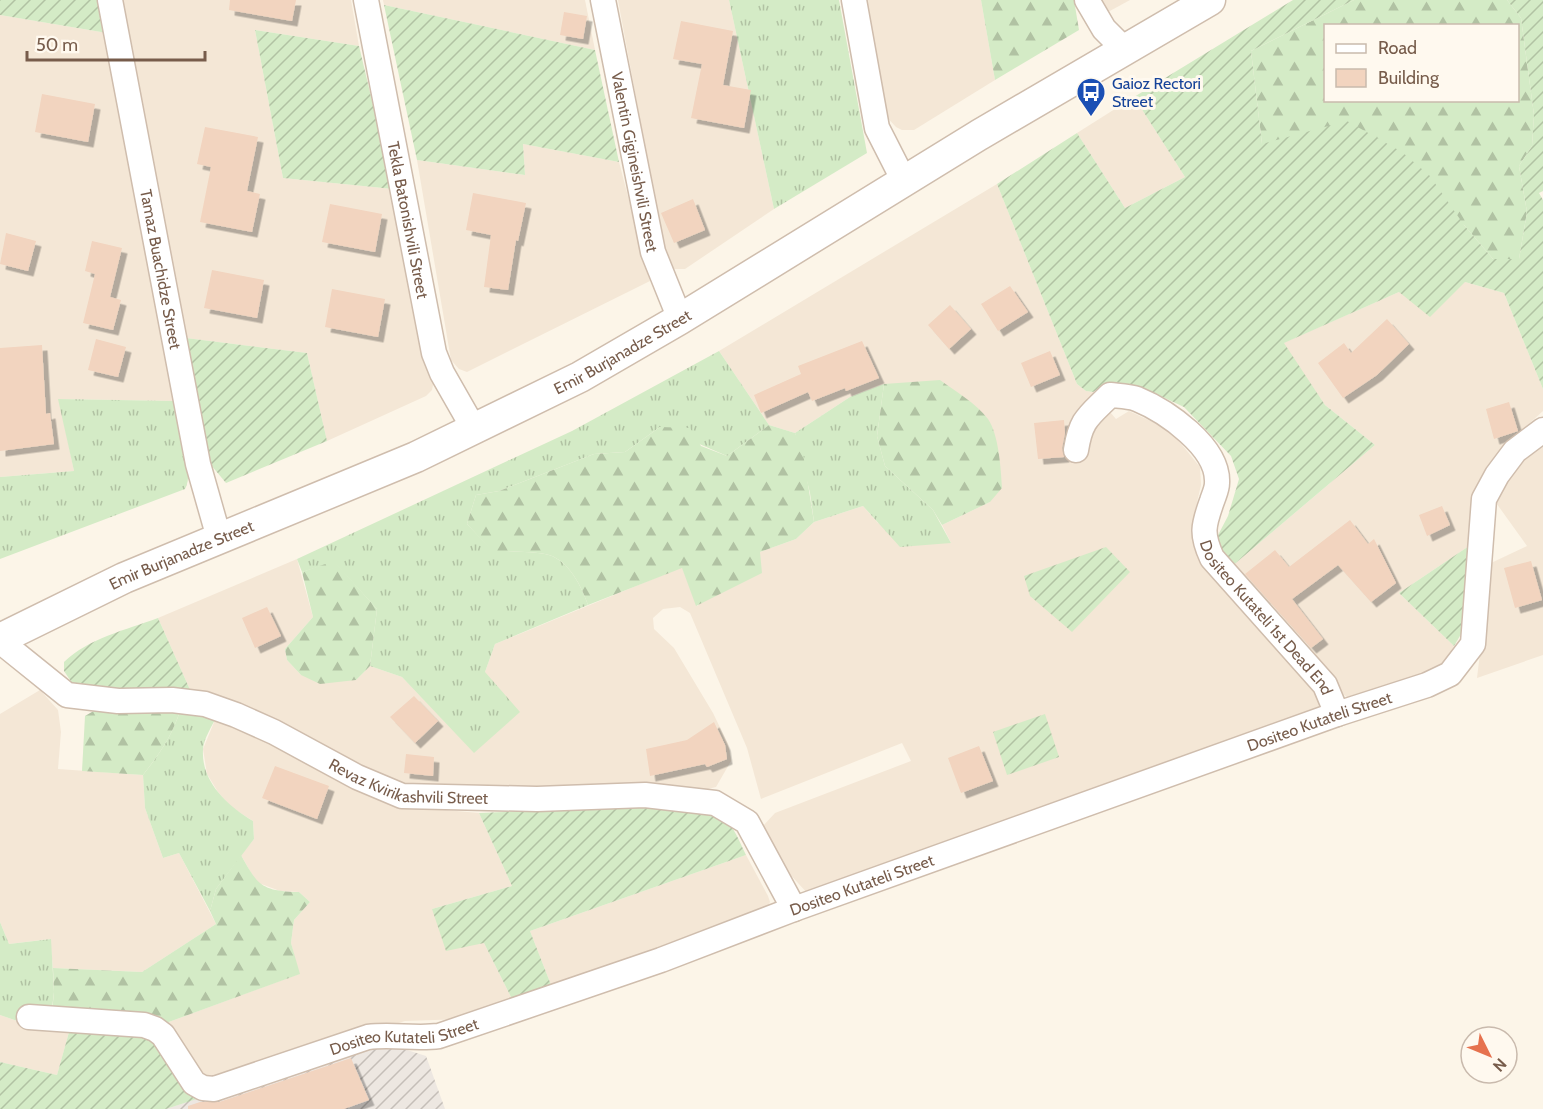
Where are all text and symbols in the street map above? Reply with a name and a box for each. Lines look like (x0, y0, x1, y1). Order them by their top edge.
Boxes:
scale bar (27, 24, 206, 62)
legend (1324, 24, 1519, 102)
text: 50 m (36, 34, 78, 56)
text: Road (1378, 37, 1417, 59)
text: Building (1378, 67, 1440, 89)
street label: Valentin Gigineishvili Street (607, 70, 662, 254)
place label: Gaioz Rectori Street (1112, 74, 1201, 111)
bus stop icon: Gaioz Rectori Street (1075, 76, 1107, 118)
street label: Tekla Batonishvili Street (383, 140, 432, 301)
street label: Tamaz Buachidze Street (136, 188, 185, 351)
street label: Emir Burjanadze Street (551, 305, 695, 398)
street label: Emir Burjanadze Street (106, 516, 257, 594)
street label: Dositeo Kutateli 1st Dead End (1196, 538, 1337, 697)
street label: Dositeo Kutateli Street (1245, 688, 1395, 756)
street label: Revaz Kvirikashvili Street (326, 755, 489, 808)
street label: Dositeo Kutateli Street (787, 850, 937, 920)
street label: Dositeo Kutateli Street (327, 1014, 481, 1059)
north arrow (1459, 1025, 1519, 1085)
text: N (1489, 1054, 1510, 1076)

